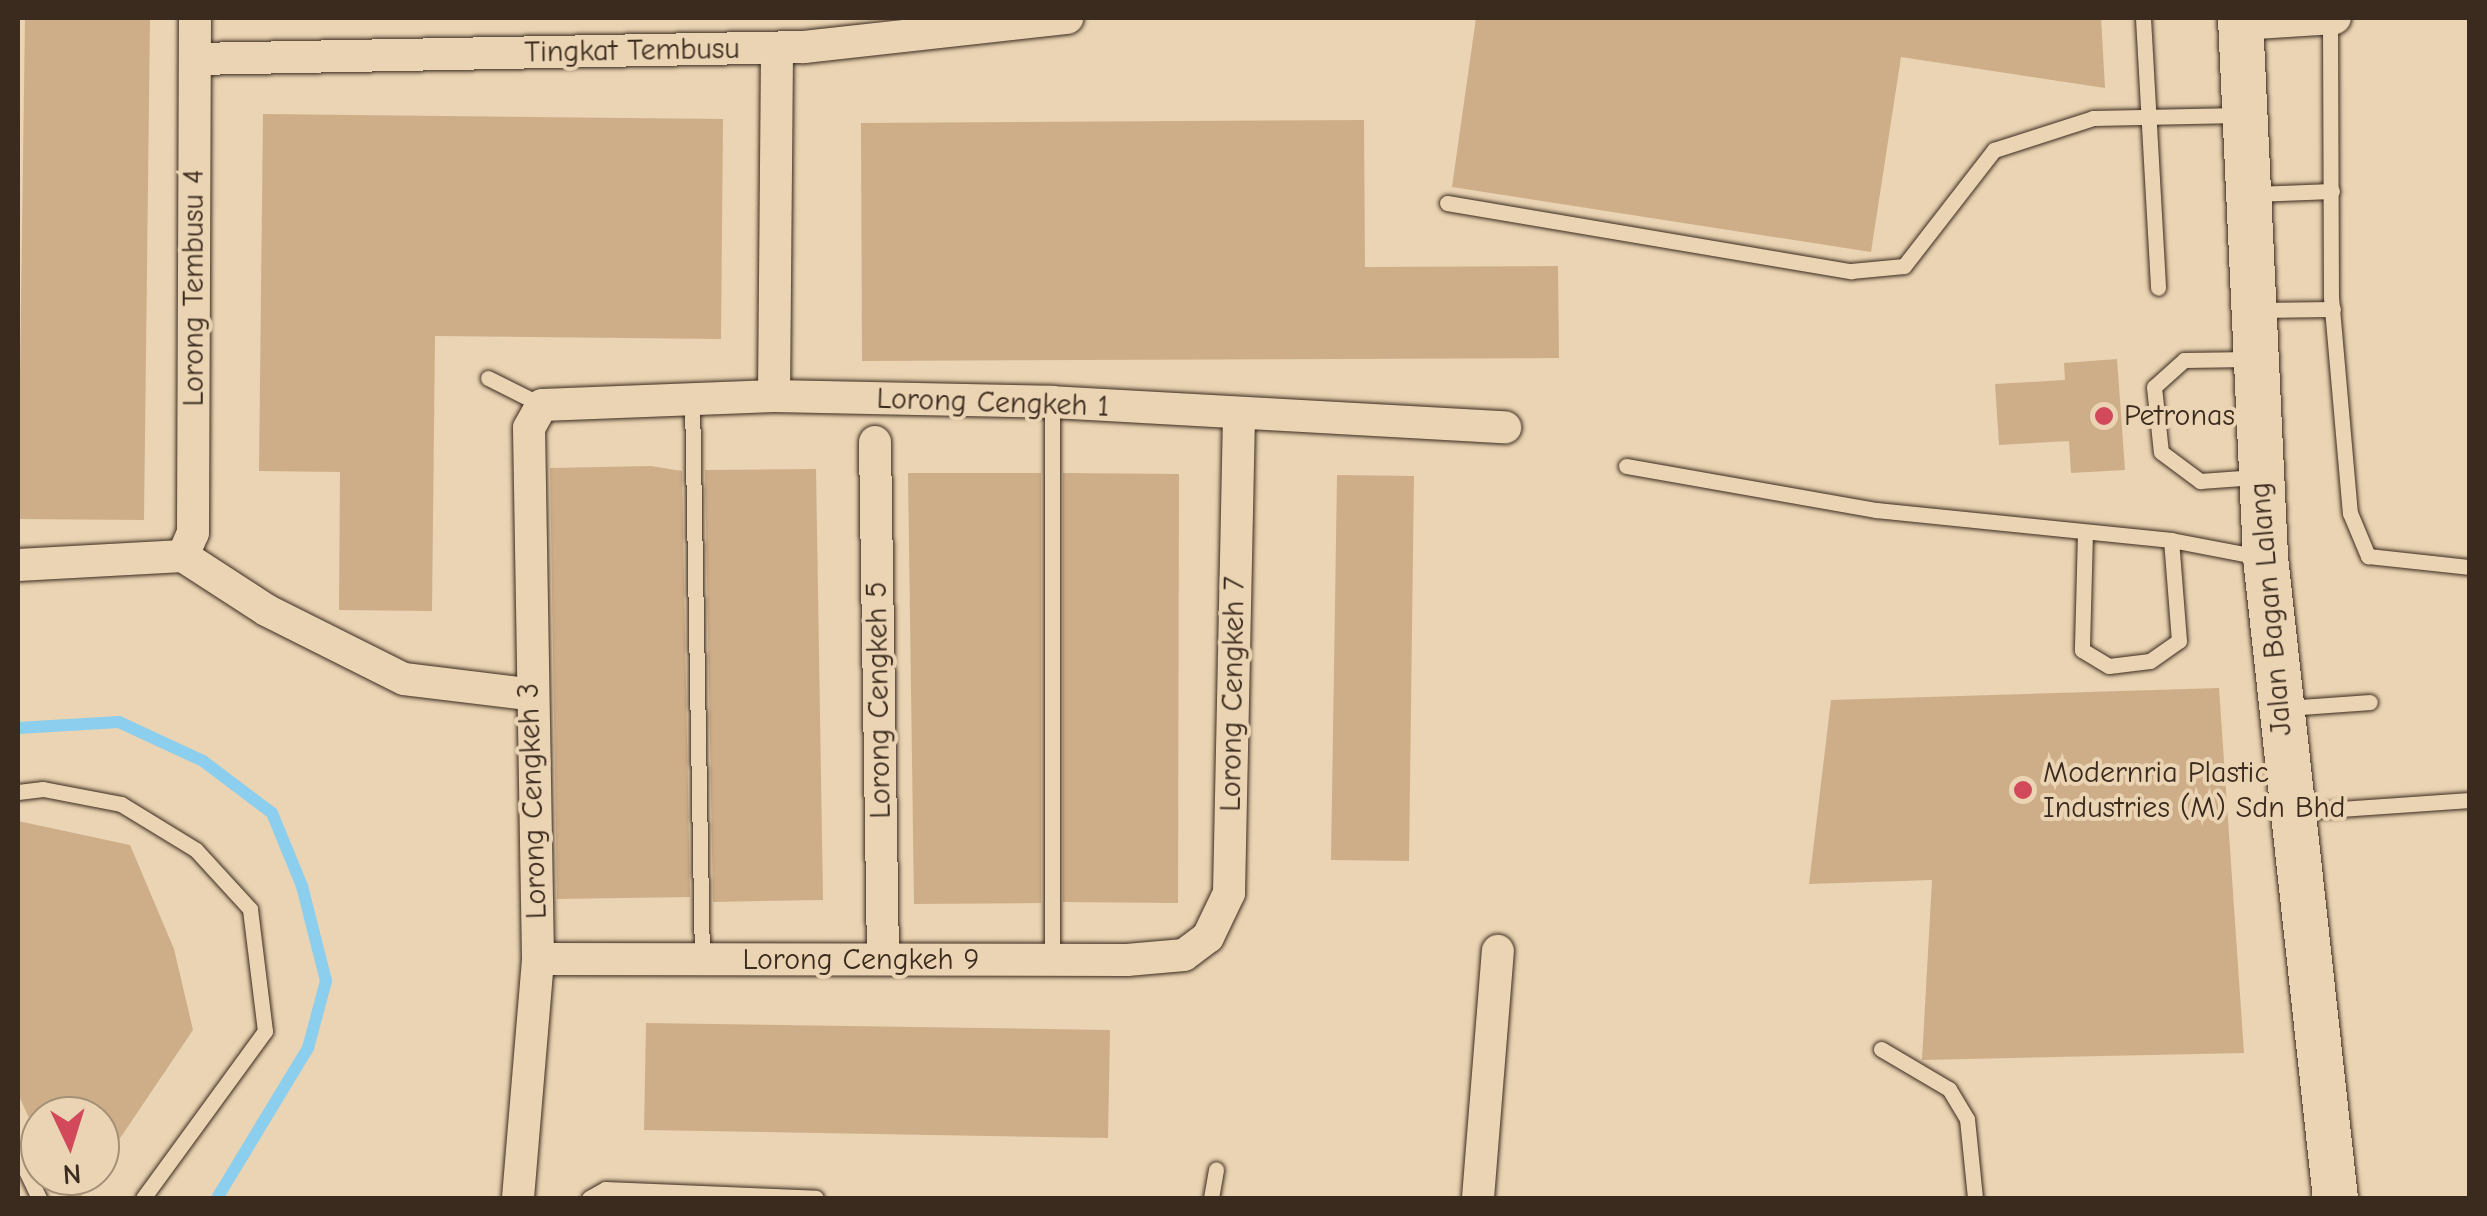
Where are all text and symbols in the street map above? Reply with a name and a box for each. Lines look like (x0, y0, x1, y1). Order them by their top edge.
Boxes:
street label: Tingkat Tembusu (524, 31, 740, 71)
street label: Lorong Tembusu 4 (176, 170, 212, 406)
street label: Lorong Cengkeh 1 (876, 381, 1110, 425)
place label: Petronas (2124, 398, 2235, 434)
marker: Petronas (2093, 405, 2115, 427)
street label: Jalan Bagan Lalang (2242, 481, 2300, 737)
street label: Lorong Cengkeh 7 (1213, 576, 1253, 812)
street label: Lorong Cengkeh 5 (859, 581, 899, 819)
street label: Lorong Cengkeh 3 (511, 682, 555, 920)
place label: Modernria Plastic Industries (M) Sdn Bhd (2043, 755, 2345, 826)
marker: Modernria Plastic Industries (M) Sdn Bhd (2012, 779, 2034, 801)
street label: Lorong Cengkeh 9 (742, 942, 980, 978)
north arrow (20, 1096, 120, 1196)
text: N (62, 1157, 82, 1191)

